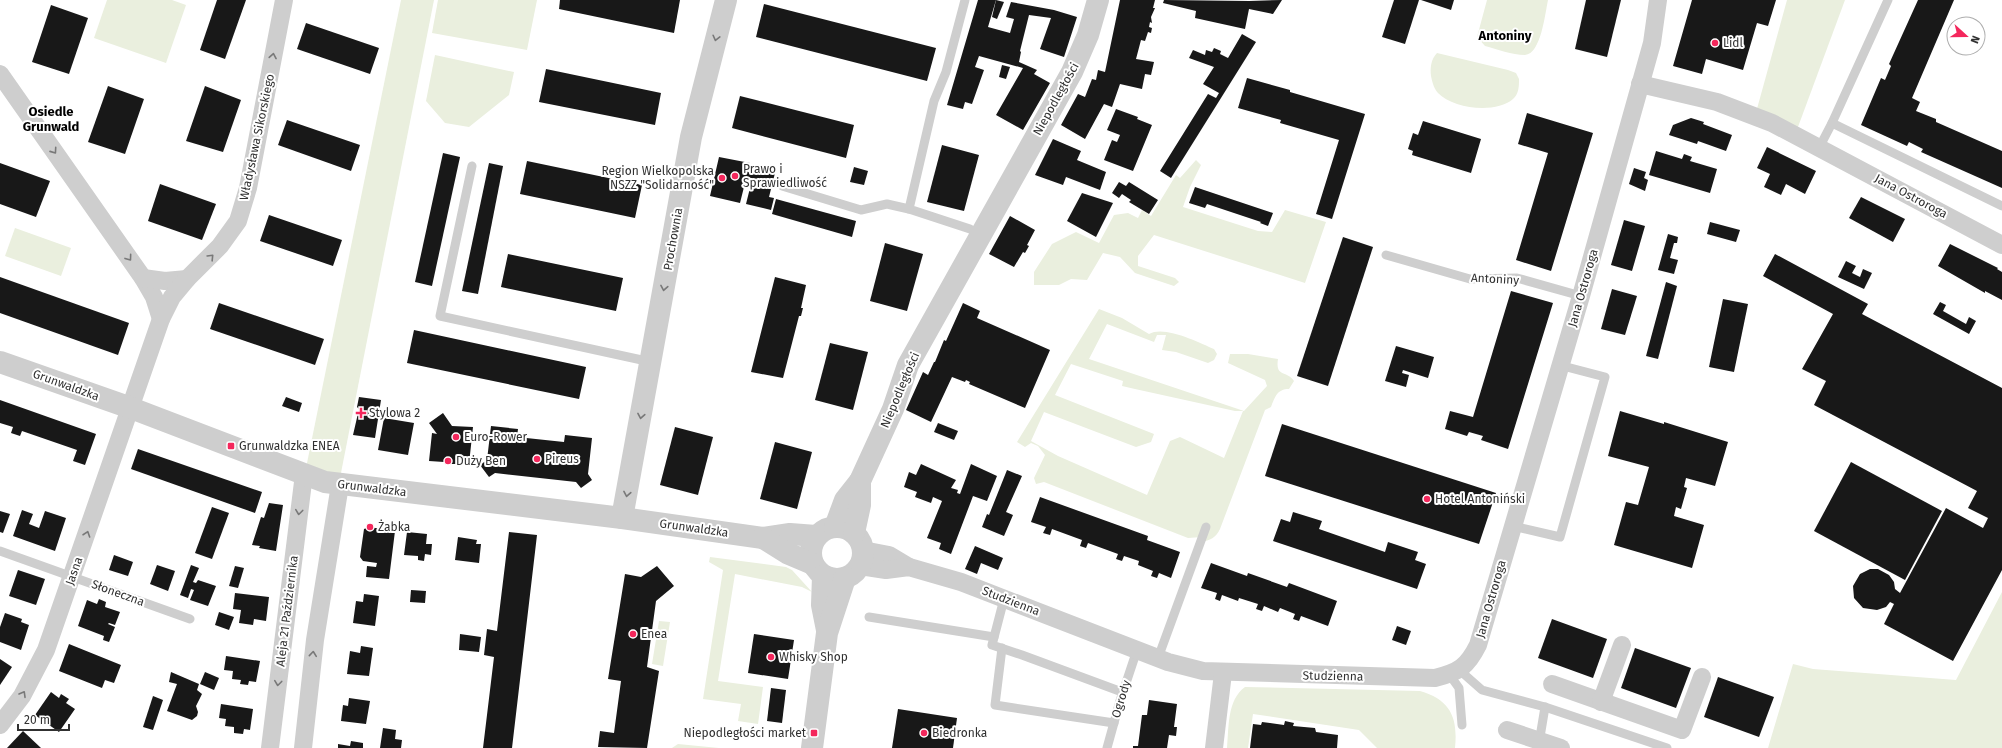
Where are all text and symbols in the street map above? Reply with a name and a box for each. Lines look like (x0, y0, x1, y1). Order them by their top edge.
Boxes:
north arrow (1946, 16, 1986, 56)
district label: Antoniny (1478, 28, 1532, 43)
text: N (1967, 34, 1982, 45)
one-way arrow (713, 35, 721, 41)
place label: Lidl (1723, 36, 1744, 50)
marker: Lidl (1710, 38, 1720, 48)
one-way arrow (269, 53, 277, 59)
street label: Niepodległości (1030, 60, 1082, 138)
street label: Władysława Sikorskiego (237, 72, 277, 202)
district label: Osiedle Grunwald (23, 104, 79, 134)
one-way arrow (49, 147, 56, 154)
place label: Prawo i Sprawiedliwość (743, 162, 827, 190)
place label: Region Wielkopolska NSZZ "Solidarność" (601, 164, 714, 192)
marker: Prawo i Sprawiedliwość (730, 171, 740, 181)
street label: Jana Ostroroga (1872, 171, 1950, 221)
marker: Region Wielkopolska NSZZ "Solidarność" (717, 173, 727, 183)
street label: Prochownia (661, 207, 685, 271)
street label: Jana Ostroroga (1565, 247, 1601, 329)
one-way arrow (124, 254, 132, 261)
one-way arrow (206, 254, 213, 261)
street label: Antoniny (1470, 271, 1520, 287)
one-way arrow (660, 285, 669, 291)
street label: Niepodległości (878, 350, 922, 430)
street label: Grunwaldzka (31, 367, 101, 403)
place label: Stylowa 2 (369, 406, 420, 420)
marker: Stylowa 2 (356, 408, 366, 418)
one-way arrow (637, 413, 646, 419)
place label: Euro-Rower (464, 430, 528, 444)
marker: Euro-Rower (451, 432, 461, 442)
place label: Grunwaldzka ENEA (239, 439, 340, 453)
marker: Grunwaldzka ENEA (226, 441, 236, 451)
place label: Pireus (545, 452, 579, 466)
place label: Duży Ben (456, 454, 506, 468)
marker: Pireus (532, 454, 542, 464)
marker: Duży Ben (443, 456, 453, 466)
street label: Grunwaldzka (337, 477, 407, 499)
one-way arrow (623, 491, 631, 498)
place label: Hotel Antoniński (1435, 492, 1525, 506)
marker: Hotel Antoniński (1422, 494, 1432, 504)
one-way arrow (295, 509, 304, 515)
street label: Grunwaldzka (659, 516, 729, 540)
place label: Żabka (378, 519, 410, 534)
marker: Żabka (365, 522, 375, 532)
one-way arrow (82, 531, 90, 538)
street label: Jasna (63, 555, 85, 587)
street label: Aleja 21 Października (273, 555, 301, 667)
street label: Jana Ostroroga (1473, 558, 1509, 640)
street label: Słoneczna (90, 577, 146, 609)
street label: Studzienna (980, 584, 1042, 618)
place label: Enea (641, 627, 667, 641)
marker: Enea (628, 629, 638, 639)
place label: Whisky Shop (779, 650, 848, 664)
one-way arrow (309, 651, 318, 657)
marker: Whisky Shop (766, 652, 776, 662)
street label: Studzienna (1302, 668, 1364, 684)
street label: Ogrody (1109, 678, 1133, 720)
one-way arrow (274, 680, 283, 686)
one-way arrow (19, 691, 26, 698)
scale bar (18, 706, 69, 732)
text: 20 m (24, 713, 50, 727)
place label: Niepodległości market (683, 726, 807, 740)
place label: Biedronka (932, 726, 987, 740)
marker: Niepodległości market (809, 728, 819, 738)
marker: Biedronka (919, 728, 929, 738)

